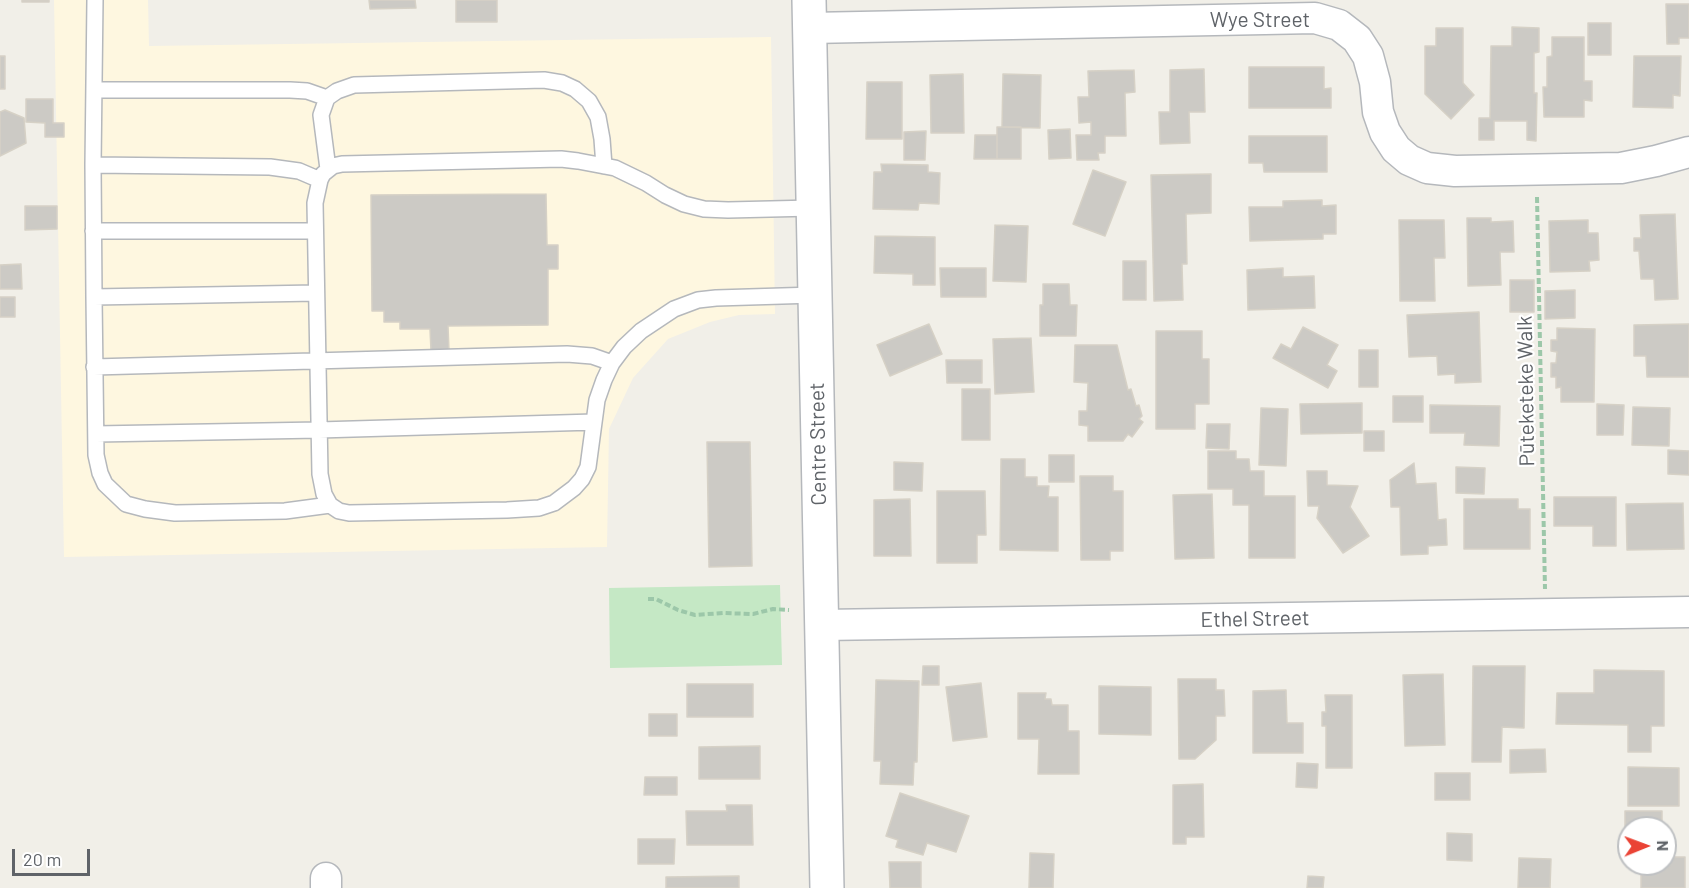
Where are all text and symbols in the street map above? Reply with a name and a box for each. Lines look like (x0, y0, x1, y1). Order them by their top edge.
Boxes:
street label: Wye Street (1210, 7, 1310, 33)
street label: Pūteketeke Walk (1512, 315, 1540, 467)
street label: Centre Street (804, 382, 832, 506)
street label: Ethel Street (1200, 605, 1310, 633)
north arrow (1617, 816, 1677, 876)
scale bar (15, 837, 93, 875)
text: N (1654, 840, 1673, 851)
text: 20 m (23, 848, 61, 870)

